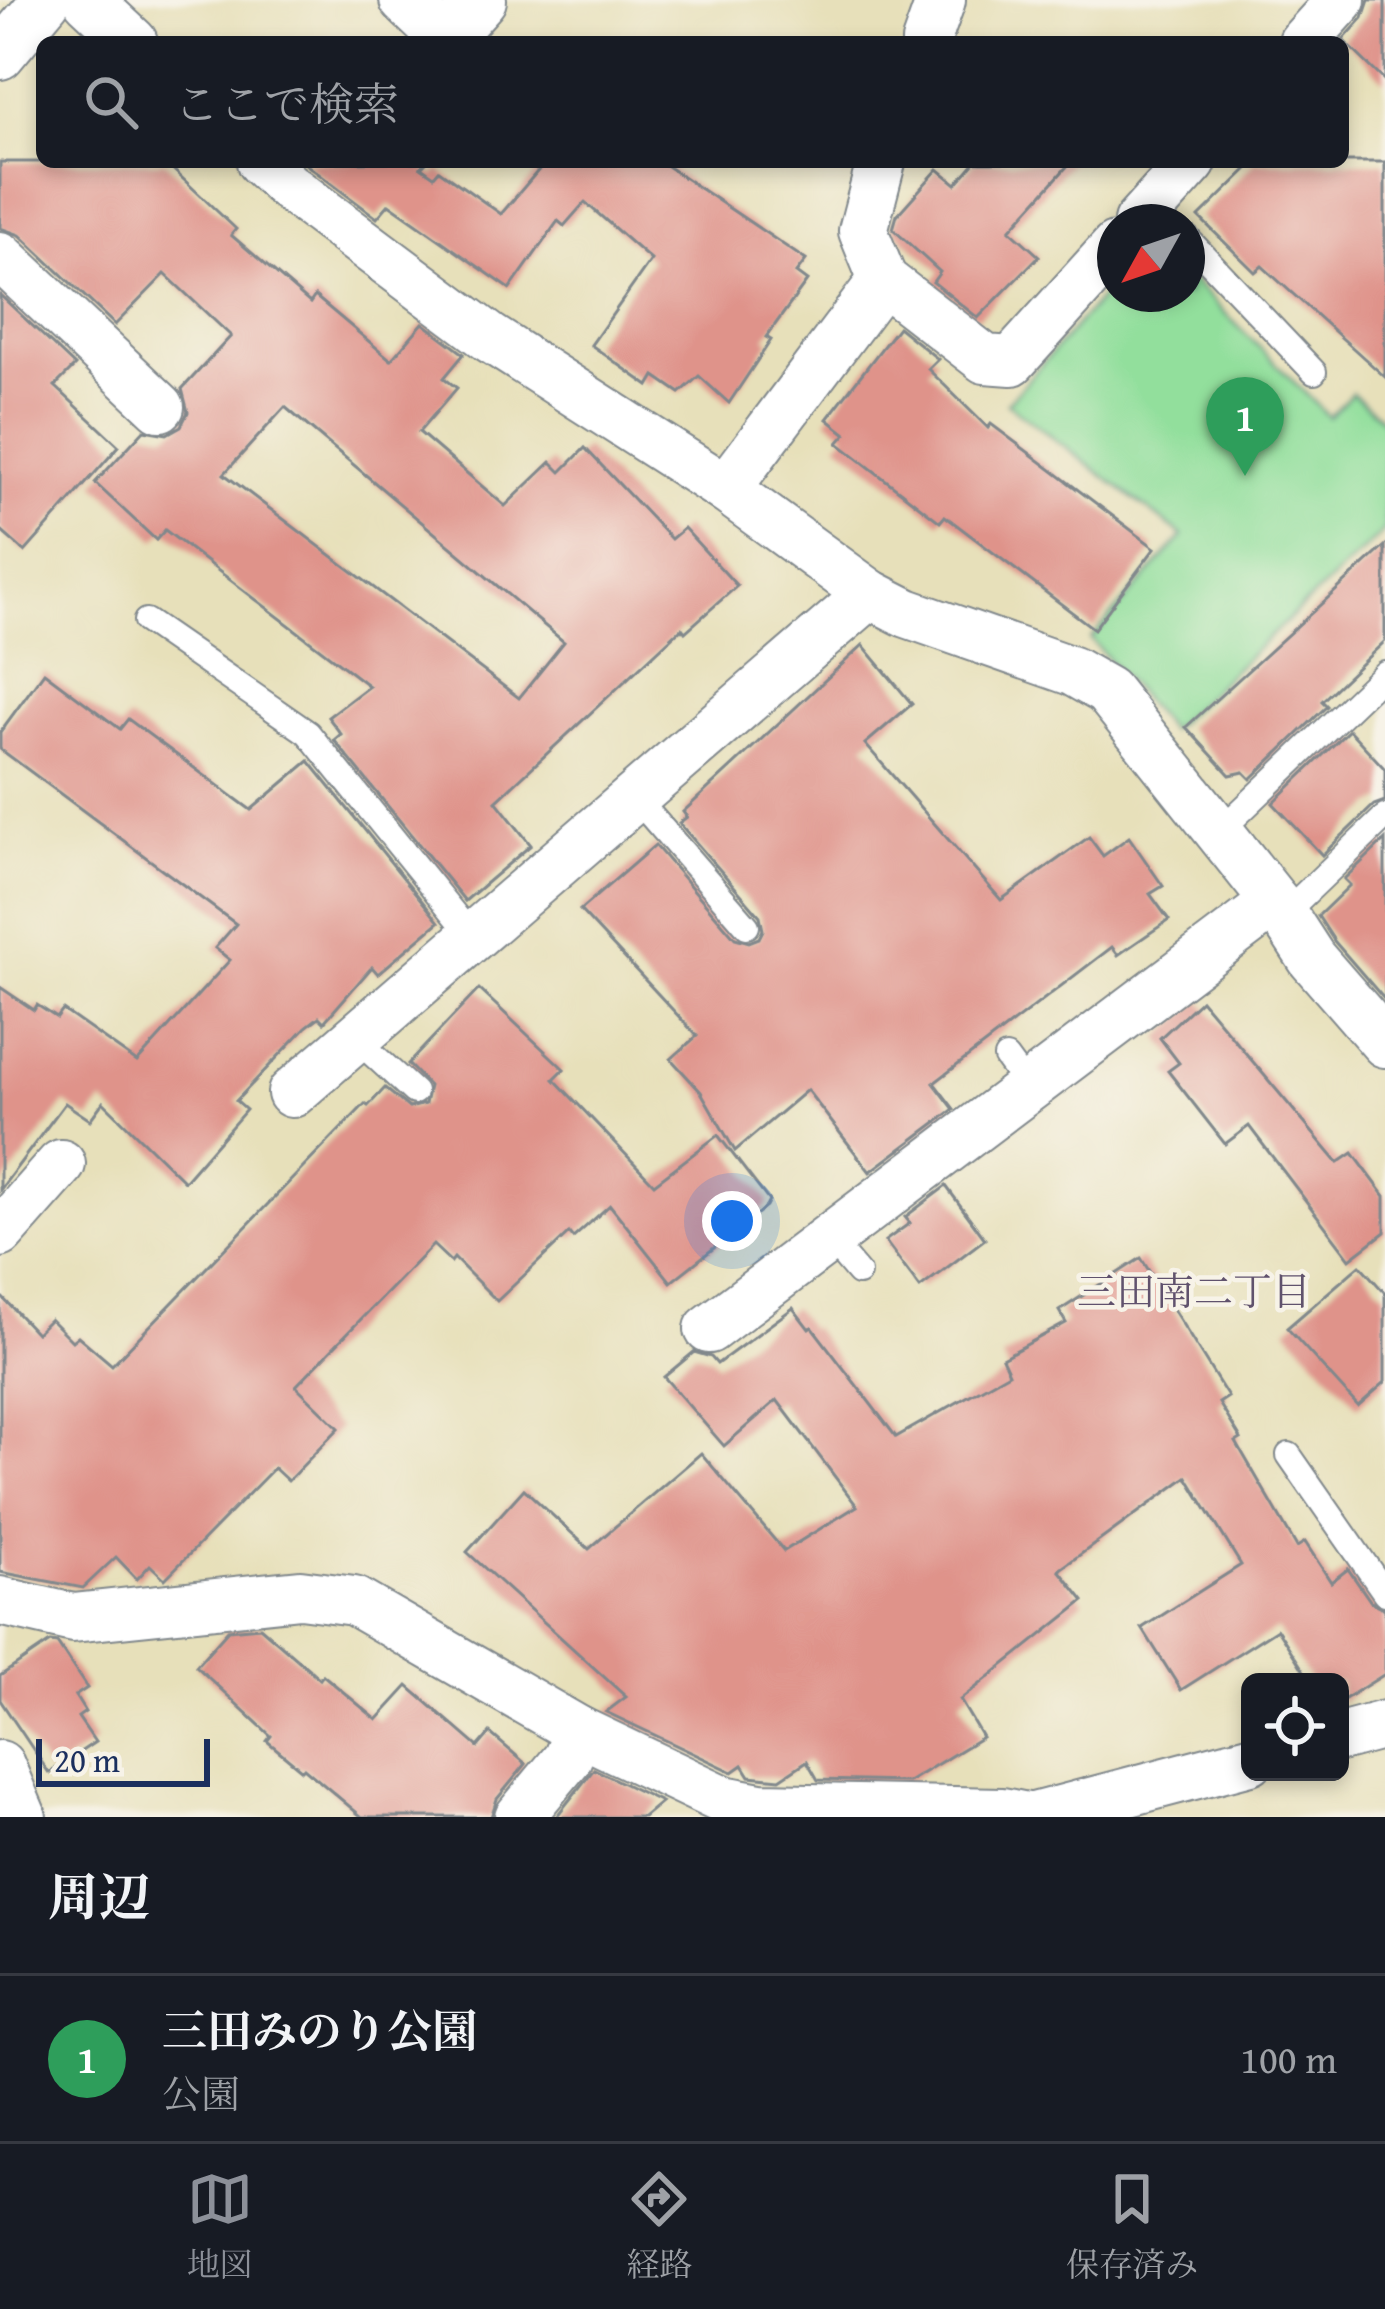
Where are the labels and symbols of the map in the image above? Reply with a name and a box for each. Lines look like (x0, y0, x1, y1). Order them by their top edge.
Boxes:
north arrow (1097, 204, 1205, 312)
pin: 1 (1206, 377, 1284, 476)
your location (702, 1191, 762, 1251)
district label: 三田南二丁目 (1077, 1262, 1311, 1319)
scale bar (36, 1733, 210, 1786)

